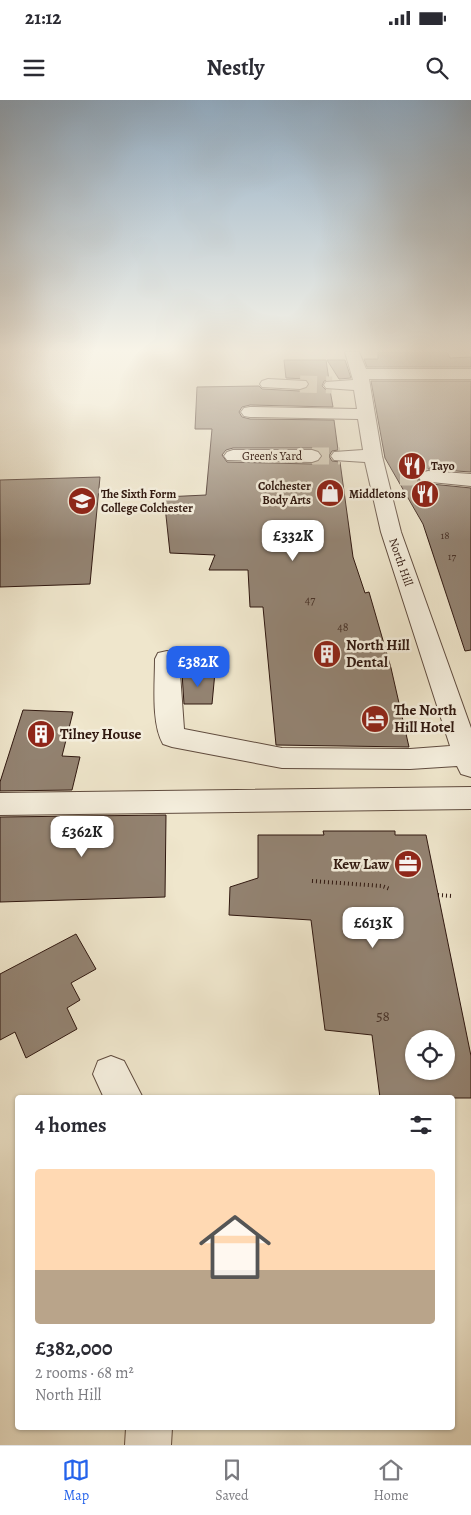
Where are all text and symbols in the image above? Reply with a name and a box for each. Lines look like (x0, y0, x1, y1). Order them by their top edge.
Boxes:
text: 21:12 (25, 5, 61, 31)
text: Nestly (206, 53, 265, 83)
icon: menu (20, 54, 48, 82)
icon: search (423, 54, 451, 82)
street label: Green's Yard (242, 448, 303, 464)
restaurant icon: Tayo (397, 451, 427, 481)
place label: Tayo (431, 458, 455, 474)
place label: Colchester Body Arts (258, 478, 311, 508)
shop icon: Colchester Body Arts (315, 478, 345, 508)
restaurant icon: Middletons (410, 479, 440, 509)
school or university icon: The Sixth Form College Colchester (67, 486, 97, 516)
place label: The Sixth Form College Colchester (101, 486, 193, 516)
place label: Middletons (349, 486, 406, 502)
pin: £332K (258, 520, 328, 562)
text: £332K (273, 525, 313, 547)
house number: 18 (440, 528, 450, 543)
street label: North Hill (385, 536, 417, 588)
house number: 17 (448, 549, 457, 564)
house number: 47 (305, 592, 316, 608)
house number: 48 (337, 619, 349, 635)
place label: North Hill Dental (346, 635, 410, 672)
building icon: North Hill Dental (312, 639, 342, 669)
pin: £382K (163, 646, 233, 688)
text: £382K (177, 651, 219, 673)
place label: The North Hill Hotel (394, 700, 457, 737)
hotel icon: The North Hill Hotel (360, 704, 390, 734)
building icon: Tilney House (26, 719, 56, 749)
place label: Tilney House (60, 724, 142, 744)
pin: £362K (47, 816, 117, 858)
text: £362K (62, 821, 102, 843)
office icon: Kew Law (393, 849, 423, 879)
place label: Kew Law (333, 854, 390, 874)
pin: £613K (338, 906, 408, 949)
text: £613K (354, 912, 392, 934)
house number: 58 (376, 1006, 390, 1026)
map controls (405, 1030, 455, 1080)
button: locate (405, 1030, 455, 1080)
text: 4 homes (35, 1111, 107, 1139)
icon: filters (407, 1111, 435, 1139)
icon: home (190, 1202, 280, 1292)
text: £382,000 (35, 1334, 113, 1362)
text: 2 rooms · 68 m² (35, 1362, 134, 1384)
text: North Hill (35, 1384, 102, 1406)
tab: Map (62, 1456, 90, 1505)
tab: Saved (215, 1456, 249, 1505)
tab: Home (373, 1456, 409, 1505)

